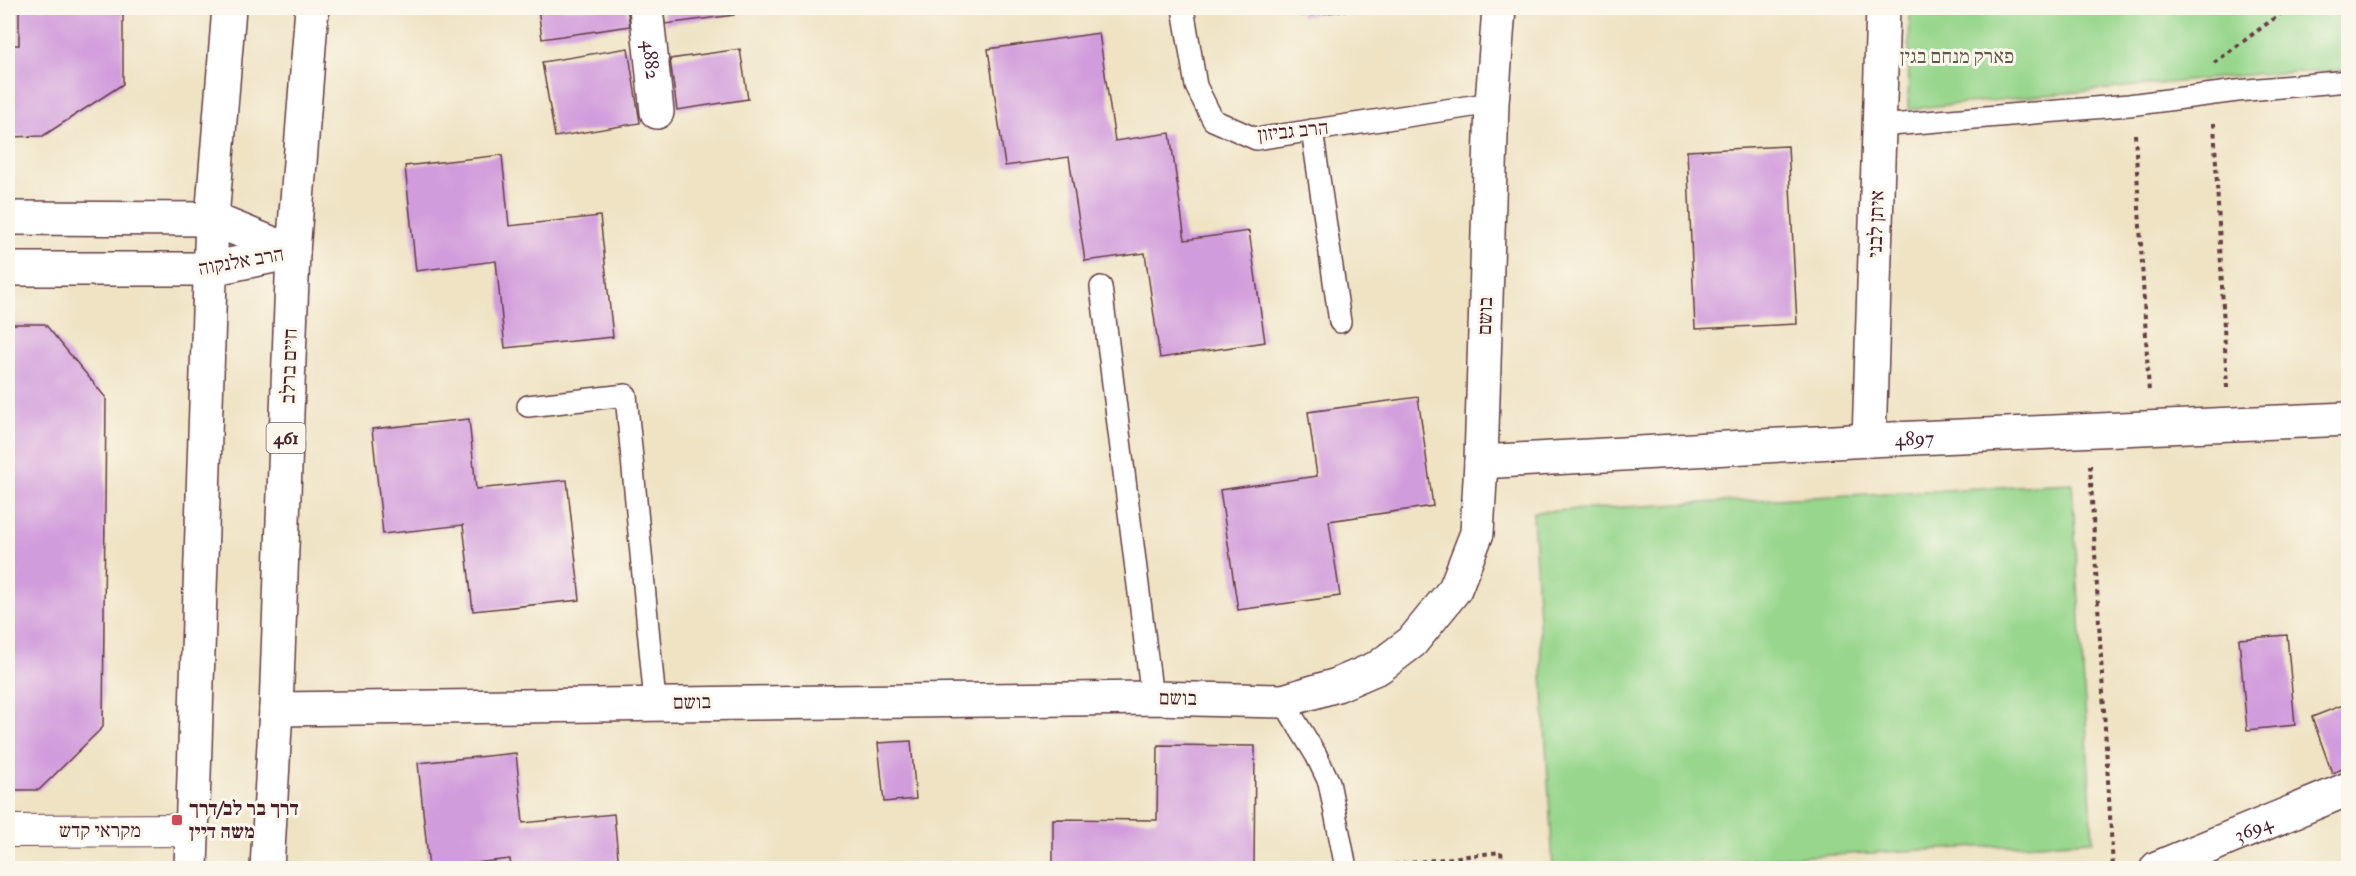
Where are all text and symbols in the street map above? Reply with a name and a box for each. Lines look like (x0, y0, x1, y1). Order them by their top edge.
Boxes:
street label: 4882 (637, 39, 666, 81)
park label: פארק מנחם בגין (1900, 44, 2014, 69)
street label: הרב גביזון (1256, 115, 1330, 147)
street label: איתן לבני (1862, 190, 1890, 258)
street label: הרב אלנקוה (196, 241, 286, 281)
street label: בושם (1472, 296, 1498, 336)
street label: חיים ברלב (275, 328, 303, 404)
road number: 461 (266, 423, 306, 453)
street label: 4897 (1894, 425, 1935, 451)
street label: בושם (1159, 685, 1197, 711)
street label: בושם (673, 689, 711, 715)
place label: דרך בר לב/דרך משה דיין (189, 796, 299, 844)
street label: 3694 (2230, 809, 2277, 847)
marker: דרך בר לב/דרך משה דיין (170, 813, 184, 827)
street label: מקראי קדש (59, 818, 141, 843)

